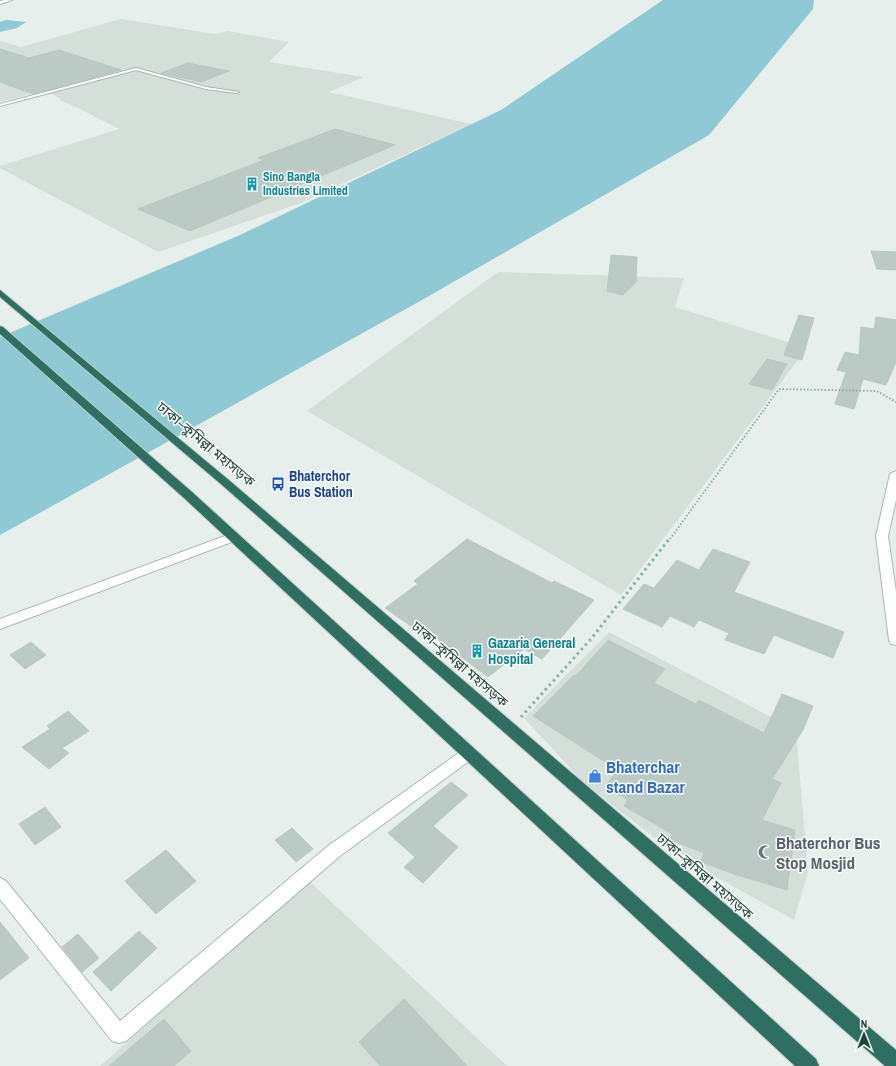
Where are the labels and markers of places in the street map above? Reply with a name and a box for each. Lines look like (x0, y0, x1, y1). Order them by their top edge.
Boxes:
place label: Sino Bangla Industries Limited (263, 169, 348, 199)
building icon: Sino Bangla Industries Limited (244, 176, 260, 192)
place label: Bhaterchor Bus Station (289, 467, 353, 501)
bus stop icon: Bhaterchor Bus Station (270, 476, 286, 492)
place label: Gazaria General Hospital (488, 634, 575, 668)
building icon: Gazaria General Hospital (469, 643, 485, 659)
place label: Bhaterchar stand Bazar (606, 755, 686, 798)
shop icon: Bhaterchar stand Bazar (587, 768, 603, 784)
place label: Bhaterchor Bus Stop Mosjid (776, 831, 881, 874)
mosque icon: Bhaterchor Bus Stop Mosjid (757, 844, 773, 860)

